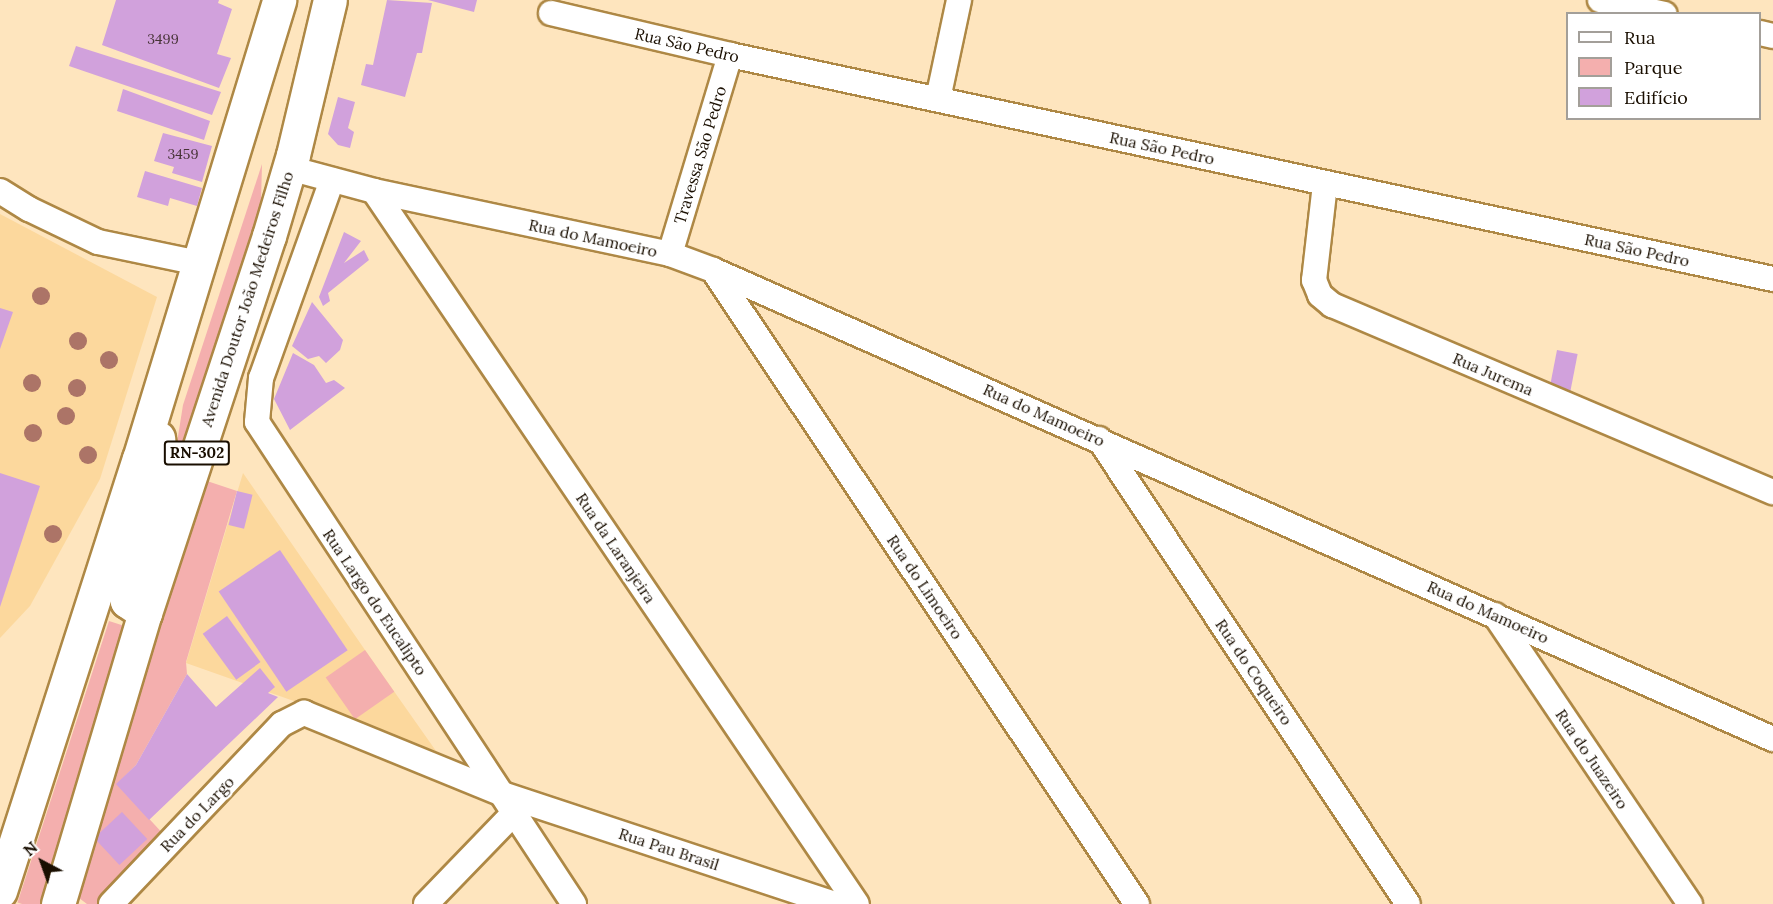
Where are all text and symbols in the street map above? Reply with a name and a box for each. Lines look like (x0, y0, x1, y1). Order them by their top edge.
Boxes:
legend (1566, 12, 1761, 120)
street label: Rua São Pedro (633, 24, 741, 66)
text: Rua (1624, 26, 1655, 49)
house number: 3499 (147, 31, 179, 47)
text: Parque (1624, 56, 1683, 79)
street label: Travessa São Pedro (670, 84, 730, 226)
text: Edifício (1624, 86, 1688, 109)
street label: Rua São Pedro (1108, 128, 1216, 168)
house number: 3459 (167, 146, 199, 162)
street label: Avenida Doutor João Medeiros Filho (197, 169, 297, 429)
street label: Rua do Mamoeiro (527, 215, 659, 261)
street label: Rua São Pedro (1583, 230, 1691, 270)
street label: Rua Jurema (1450, 348, 1536, 400)
street label: Rua do Mamoeiro (980, 380, 1108, 450)
road number: RN-302 (162, 441, 232, 465)
street label: Rua da Laranjeira (572, 489, 660, 607)
street label: Rua Largo do Eucalipto (319, 525, 431, 679)
street label: Rua do Limoeiro (883, 531, 967, 643)
street label: Rua do Mamoeiro (1424, 577, 1552, 647)
street label: Rua do Coqueiro (1211, 615, 1297, 729)
street label: Rua do Juazeiro (1552, 705, 1632, 813)
street label: Rua do Largo (156, 772, 238, 856)
street label: Rua Pau Brasil (616, 824, 722, 874)
north arrow (12, 832, 72, 892)
text: N (19, 837, 41, 860)

